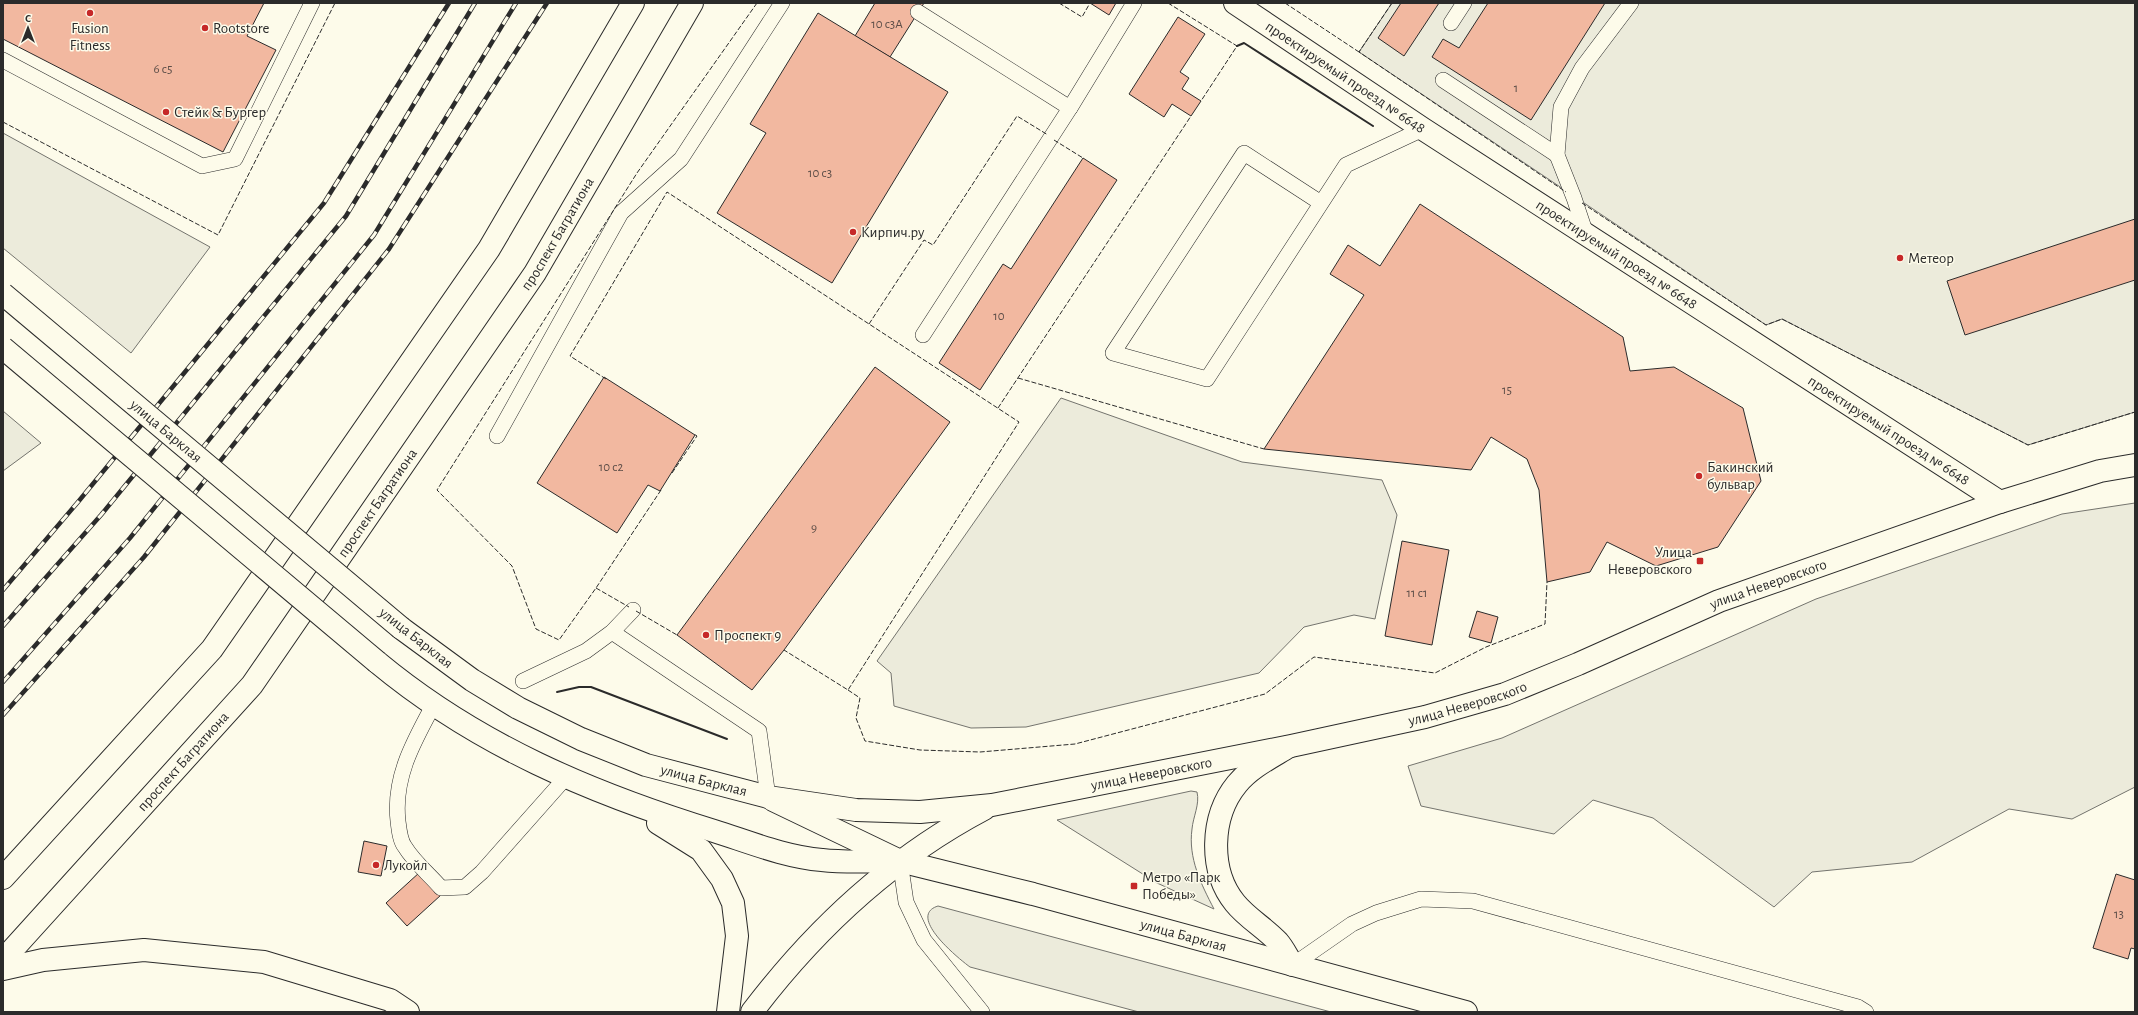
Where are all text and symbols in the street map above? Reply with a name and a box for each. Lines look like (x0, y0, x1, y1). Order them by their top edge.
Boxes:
north arrow (8, 8, 48, 48)
marker: Fusion Fitness (85, 8, 95, 18)
text: С (25, 13, 31, 24)
house number: 10 c3A (871, 18, 903, 31)
street label: проектируемый проезд № 6648 (1263, 18, 1428, 136)
place label: Fusion Fitness (70, 21, 110, 53)
place label: Rootstore (213, 21, 269, 36)
marker: Rootstore (200, 23, 210, 33)
house number: 6 с5 (154, 63, 172, 76)
house number: 1 (1514, 82, 1518, 95)
place label: Стейк & Бургер (174, 105, 266, 120)
marker: Стейк & Бургер (161, 107, 171, 117)
house number: 10 с3 (808, 167, 832, 180)
street label: проспект Багратиона (518, 175, 597, 293)
street label: проектируемый проезд № 6648 (1533, 197, 1700, 312)
place label: Кирпич.ру (861, 225, 925, 240)
marker: Кирпич.ру (848, 227, 858, 237)
place label: Метеор (1908, 251, 1954, 266)
marker: Метеор (1895, 253, 1905, 263)
house number: 10 (993, 310, 1005, 323)
street label: проектируемый проезд № 6648 (1805, 373, 1972, 488)
house number: 15 (1502, 384, 1512, 397)
street label: улица Барклая (127, 396, 205, 465)
street label: проспект Багратиона (335, 446, 420, 560)
place label: Бакинский бульвар (1707, 460, 1774, 492)
house number: 10 с2 (599, 461, 623, 474)
marker: Бакинский бульвар (1694, 471, 1704, 481)
house number: 9 (811, 522, 817, 535)
place label: Улица Неверовского (1607, 545, 1692, 577)
marker: Улица Неверовского (1695, 556, 1705, 566)
street label: улица Неверовского (1706, 556, 1829, 612)
house number: 11 с1 (1407, 587, 1427, 600)
street label: улица Барклая (376, 604, 456, 671)
place label: Проспект 9 (714, 628, 781, 643)
marker: Проспект 9 (701, 630, 711, 640)
street label: улица Неверовского (1406, 678, 1529, 728)
street label: проспект Багратиона (134, 709, 232, 814)
street label: улица Неверовского (1089, 754, 1213, 793)
street label: улица Барклая (658, 761, 749, 799)
place label: Лукойл (384, 858, 428, 873)
marker: Лукойл (371, 860, 381, 870)
place label: Метро «Парк Победы» (1142, 870, 1221, 902)
marker: Метро «Парк Победы» (1129, 881, 1139, 891)
house number: 13 (2114, 908, 2124, 921)
street label: улица Барклая (1138, 916, 1228, 954)

